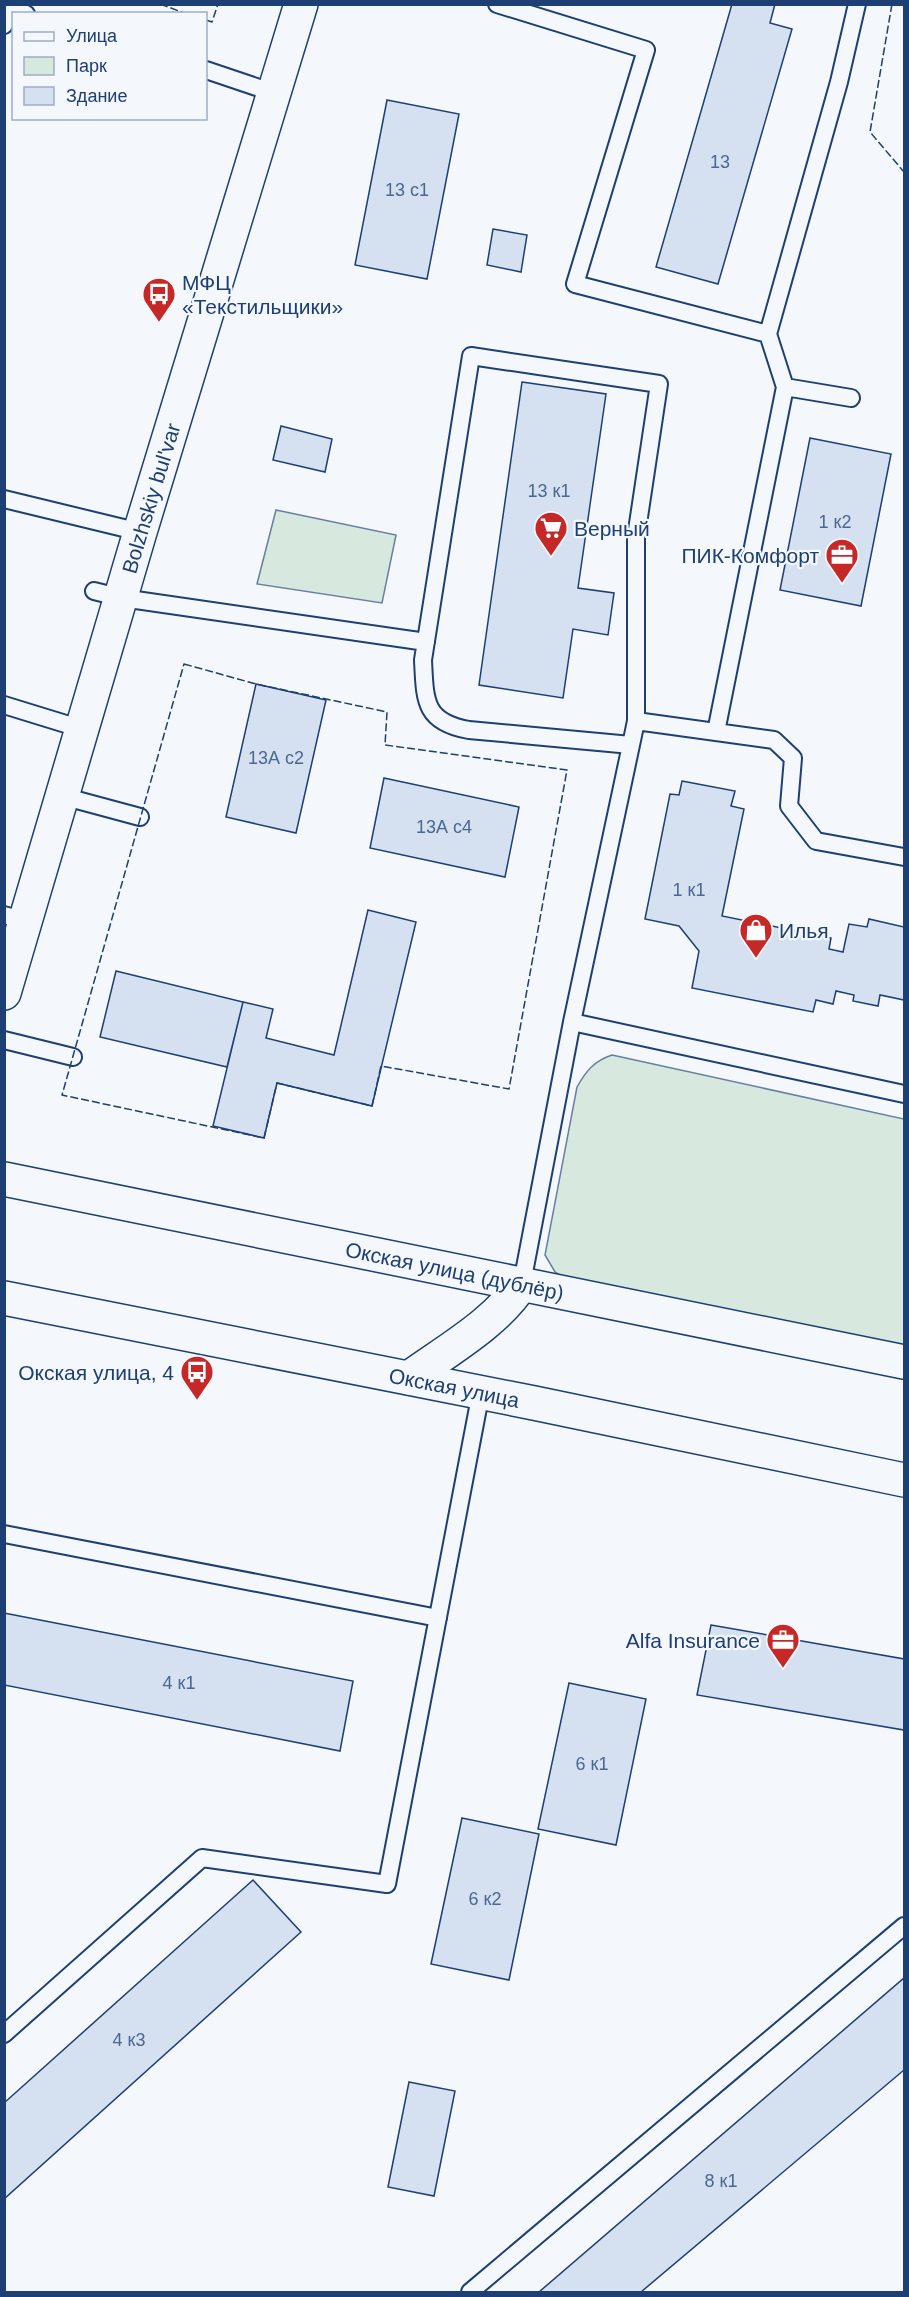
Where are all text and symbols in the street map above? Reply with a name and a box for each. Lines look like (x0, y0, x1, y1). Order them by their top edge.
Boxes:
legend (12, 12, 207, 120)
text: Улица (66, 26, 118, 46)
text: Парк (66, 56, 107, 76)
text: Здание (66, 86, 127, 106)
house number: 13 (710, 152, 730, 172)
house number: 13 с1 (385, 180, 429, 200)
place label: МФЦ «Текстильщики» (182, 271, 343, 318)
bus stop icon: МФЦ «Текстильщики» (141, 276, 177, 323)
street label: Bolzhskiy bul'var (117, 420, 184, 576)
house number: 13 к1 (528, 481, 570, 501)
supermarket icon: Верный (533, 510, 569, 557)
house number: 1 к2 (819, 512, 851, 532)
place label: Верный (574, 517, 650, 540)
office icon: ПИК-Комфорт (824, 537, 860, 584)
place label: ПИК-Комфорт (681, 544, 819, 567)
house number: 13А с2 (248, 748, 304, 768)
house number: 13А с4 (416, 817, 472, 837)
house number: 1 к1 (673, 880, 705, 900)
shop icon: Илья (738, 912, 774, 959)
place label: Илья (779, 919, 829, 942)
street label: Окская улица (дублёр) (344, 1237, 566, 1304)
bus stop icon: Окская улица, 4 (179, 1354, 215, 1401)
place label: Окская улица, 4 (18, 1361, 174, 1384)
street label: Окская улица (387, 1363, 522, 1411)
office icon: Alfa Insurance (765, 1622, 801, 1669)
place label: Alfa Insurance (626, 1629, 760, 1652)
house number: 4 к1 (163, 1673, 195, 1693)
house number: 6 к1 (576, 1754, 608, 1774)
house number: 6 к2 (469, 1889, 501, 1909)
house number: 4 к3 (113, 2030, 145, 2050)
house number: 8 к1 (705, 2171, 737, 2191)

